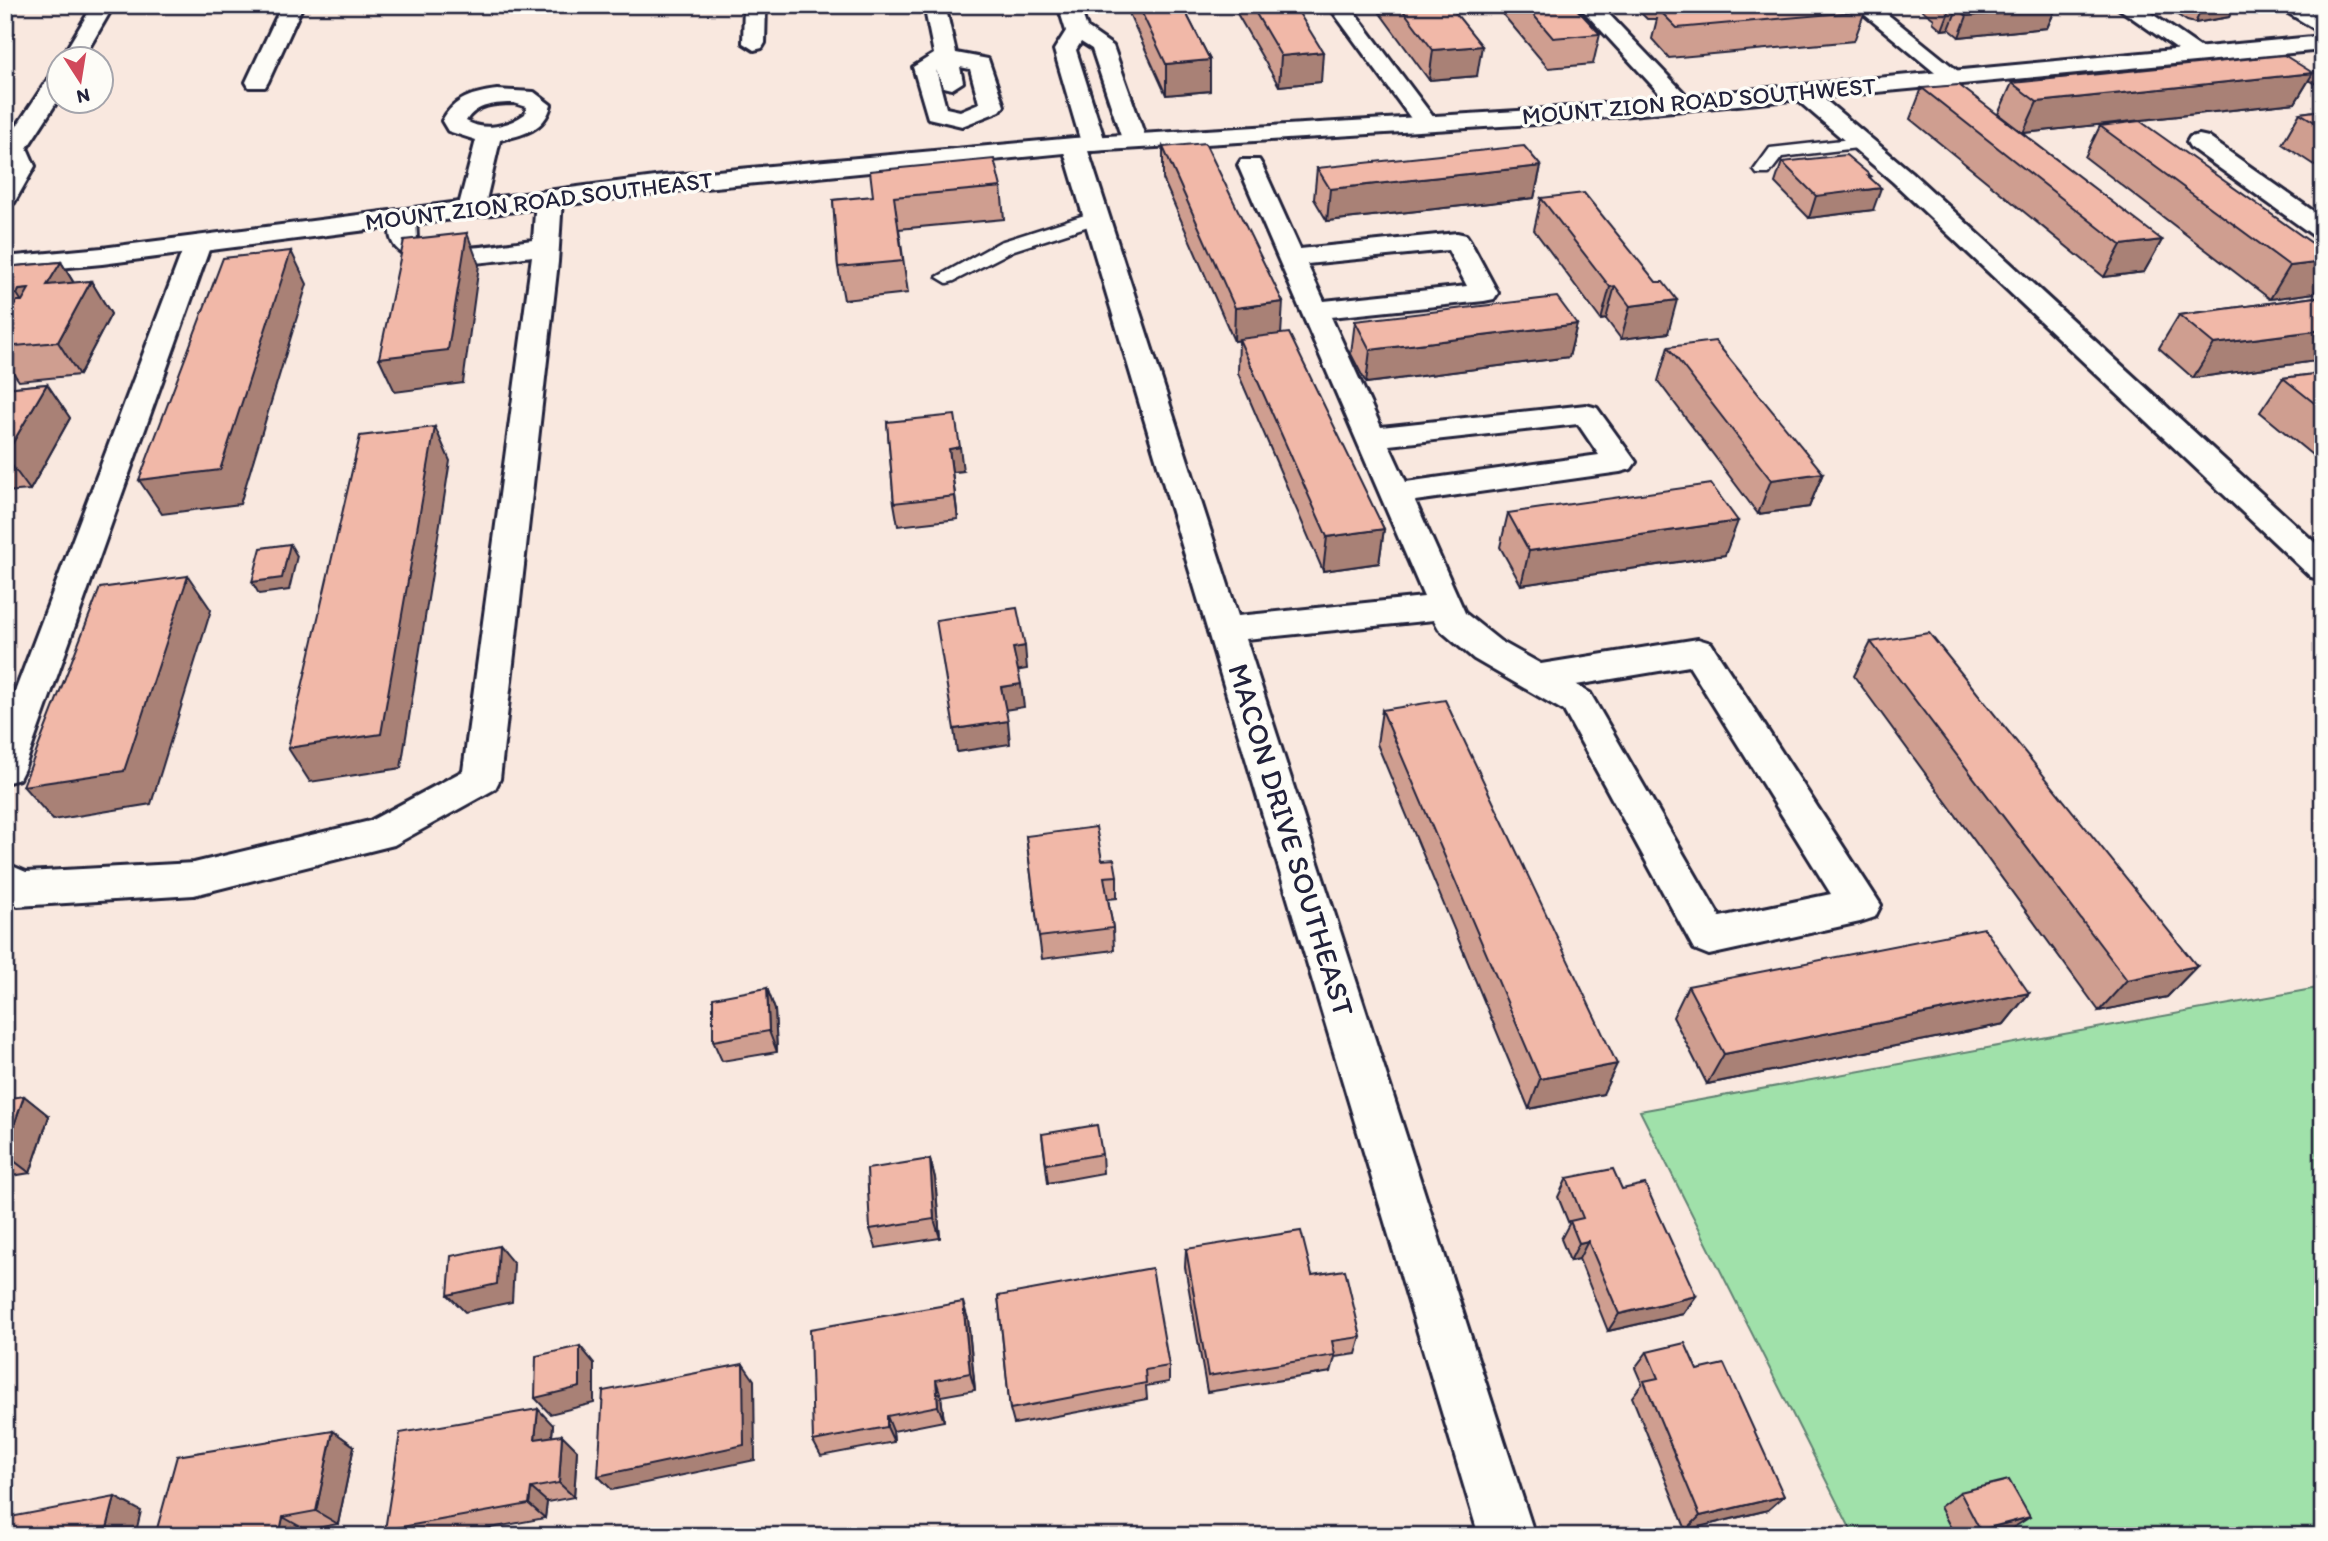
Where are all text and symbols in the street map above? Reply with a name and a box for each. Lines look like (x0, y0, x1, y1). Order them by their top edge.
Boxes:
north arrow (46, 46, 116, 116)
street label: MOUNT ZION ROAD SOUTHWEST (1521, 71, 1878, 130)
text: N (75, 84, 92, 109)
street label: MOUNT ZION ROAD SOUTHEAST (363, 165, 715, 236)
street label: MACON DRIVE SOUTHEAST (1220, 659, 1363, 1021)

